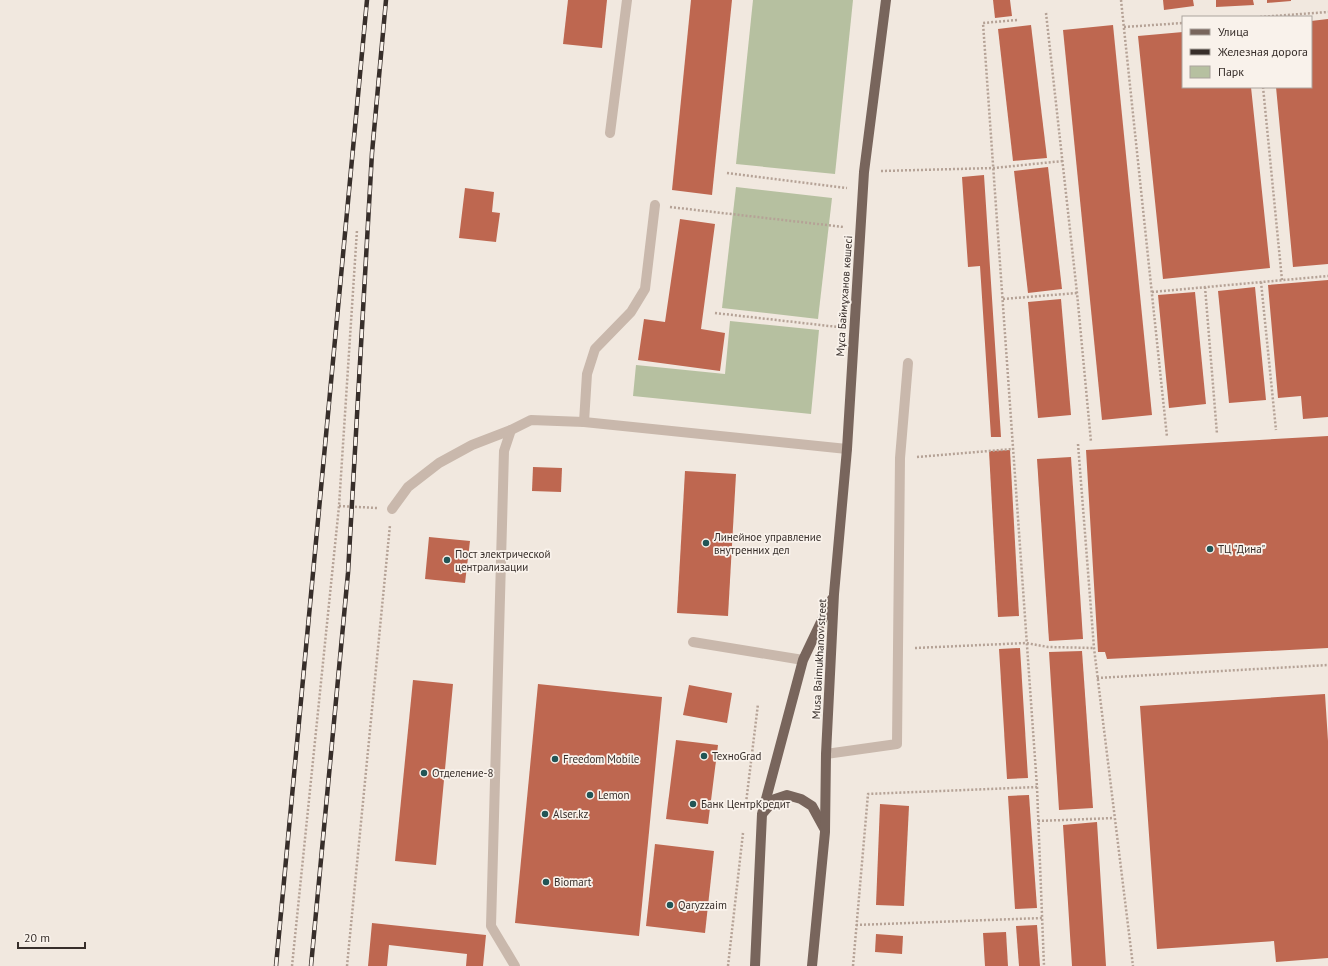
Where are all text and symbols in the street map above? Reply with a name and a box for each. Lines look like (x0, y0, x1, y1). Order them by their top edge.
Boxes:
legend (1182, 16, 1312, 88)
text: Улица (1218, 24, 1249, 39)
text: Железная дорога (1217, 44, 1308, 59)
text: Парк (1218, 64, 1244, 79)
street label: Мұса Баймұханов көшесі (833, 235, 855, 357)
place label: Линейное управление внутренних дел (713, 530, 822, 557)
marker: Линейное управление внутренних дел (701, 538, 711, 548)
place label: ТЦ "Дина" (1218, 542, 1266, 556)
marker: ТЦ "Дина" (1205, 544, 1215, 554)
place label: Пост электрической централизации (455, 547, 551, 574)
marker: Пост электрической централизации (442, 555, 452, 565)
street label: Musa Baimukhanov street (809, 598, 829, 720)
place label: ТехноGrad (712, 749, 761, 763)
marker: ТехноGrad (699, 751, 709, 761)
place label: Freedom Mobile (563, 752, 640, 766)
marker: Freedom Mobile (550, 754, 560, 764)
place label: Отделение-8 (432, 766, 494, 780)
marker: Отделение-8 (419, 768, 429, 778)
place label: Lemon (598, 788, 629, 802)
marker: Lemon (585, 790, 595, 800)
place label: Банк ЦентрКредит (701, 797, 791, 811)
marker: Банк ЦентрКредит (688, 799, 698, 809)
place label: Alser.kz (553, 807, 589, 821)
marker: Alser.kz (540, 809, 550, 819)
place label: Biomart (554, 875, 592, 889)
marker: Biomart (541, 877, 551, 887)
place label: Qaryzzaim (678, 898, 727, 912)
marker: Qaryzzaim (665, 900, 675, 910)
scale bar (18, 924, 85, 950)
text: 20 m (24, 930, 50, 945)

